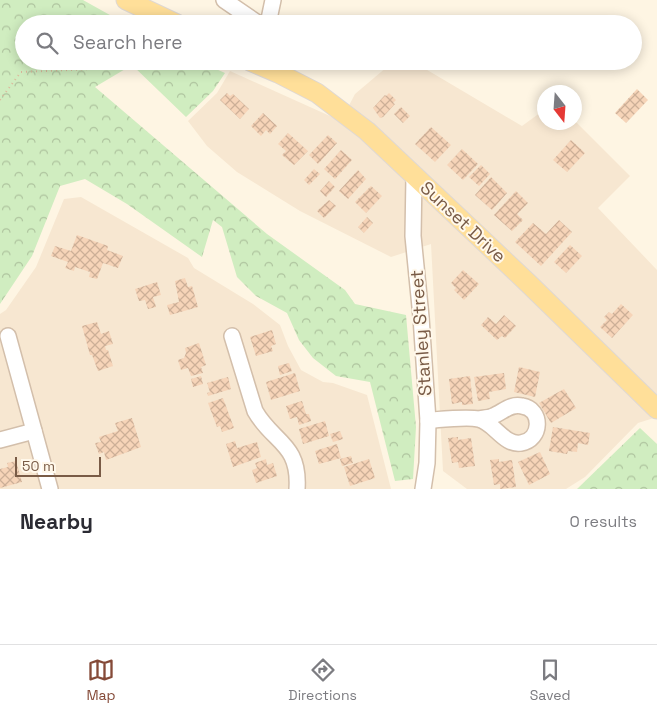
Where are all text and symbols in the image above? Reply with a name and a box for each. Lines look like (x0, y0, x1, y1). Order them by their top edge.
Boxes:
search box (15, 15, 642, 70)
icon: search (33, 29, 61, 57)
text: Search here (73, 30, 183, 55)
north arrow (537, 85, 582, 130)
street label: Sunset Drive (416, 176, 511, 267)
street label: Stanley Street (405, 269, 436, 397)
scale bar (15, 454, 101, 477)
text: 50 m (22, 457, 55, 475)
text: Nearby (20, 508, 93, 535)
text: 0 results (569, 511, 637, 532)
tab: Map (86, 656, 116, 704)
tab: Directions (288, 656, 357, 704)
tab: Saved (530, 656, 571, 704)

